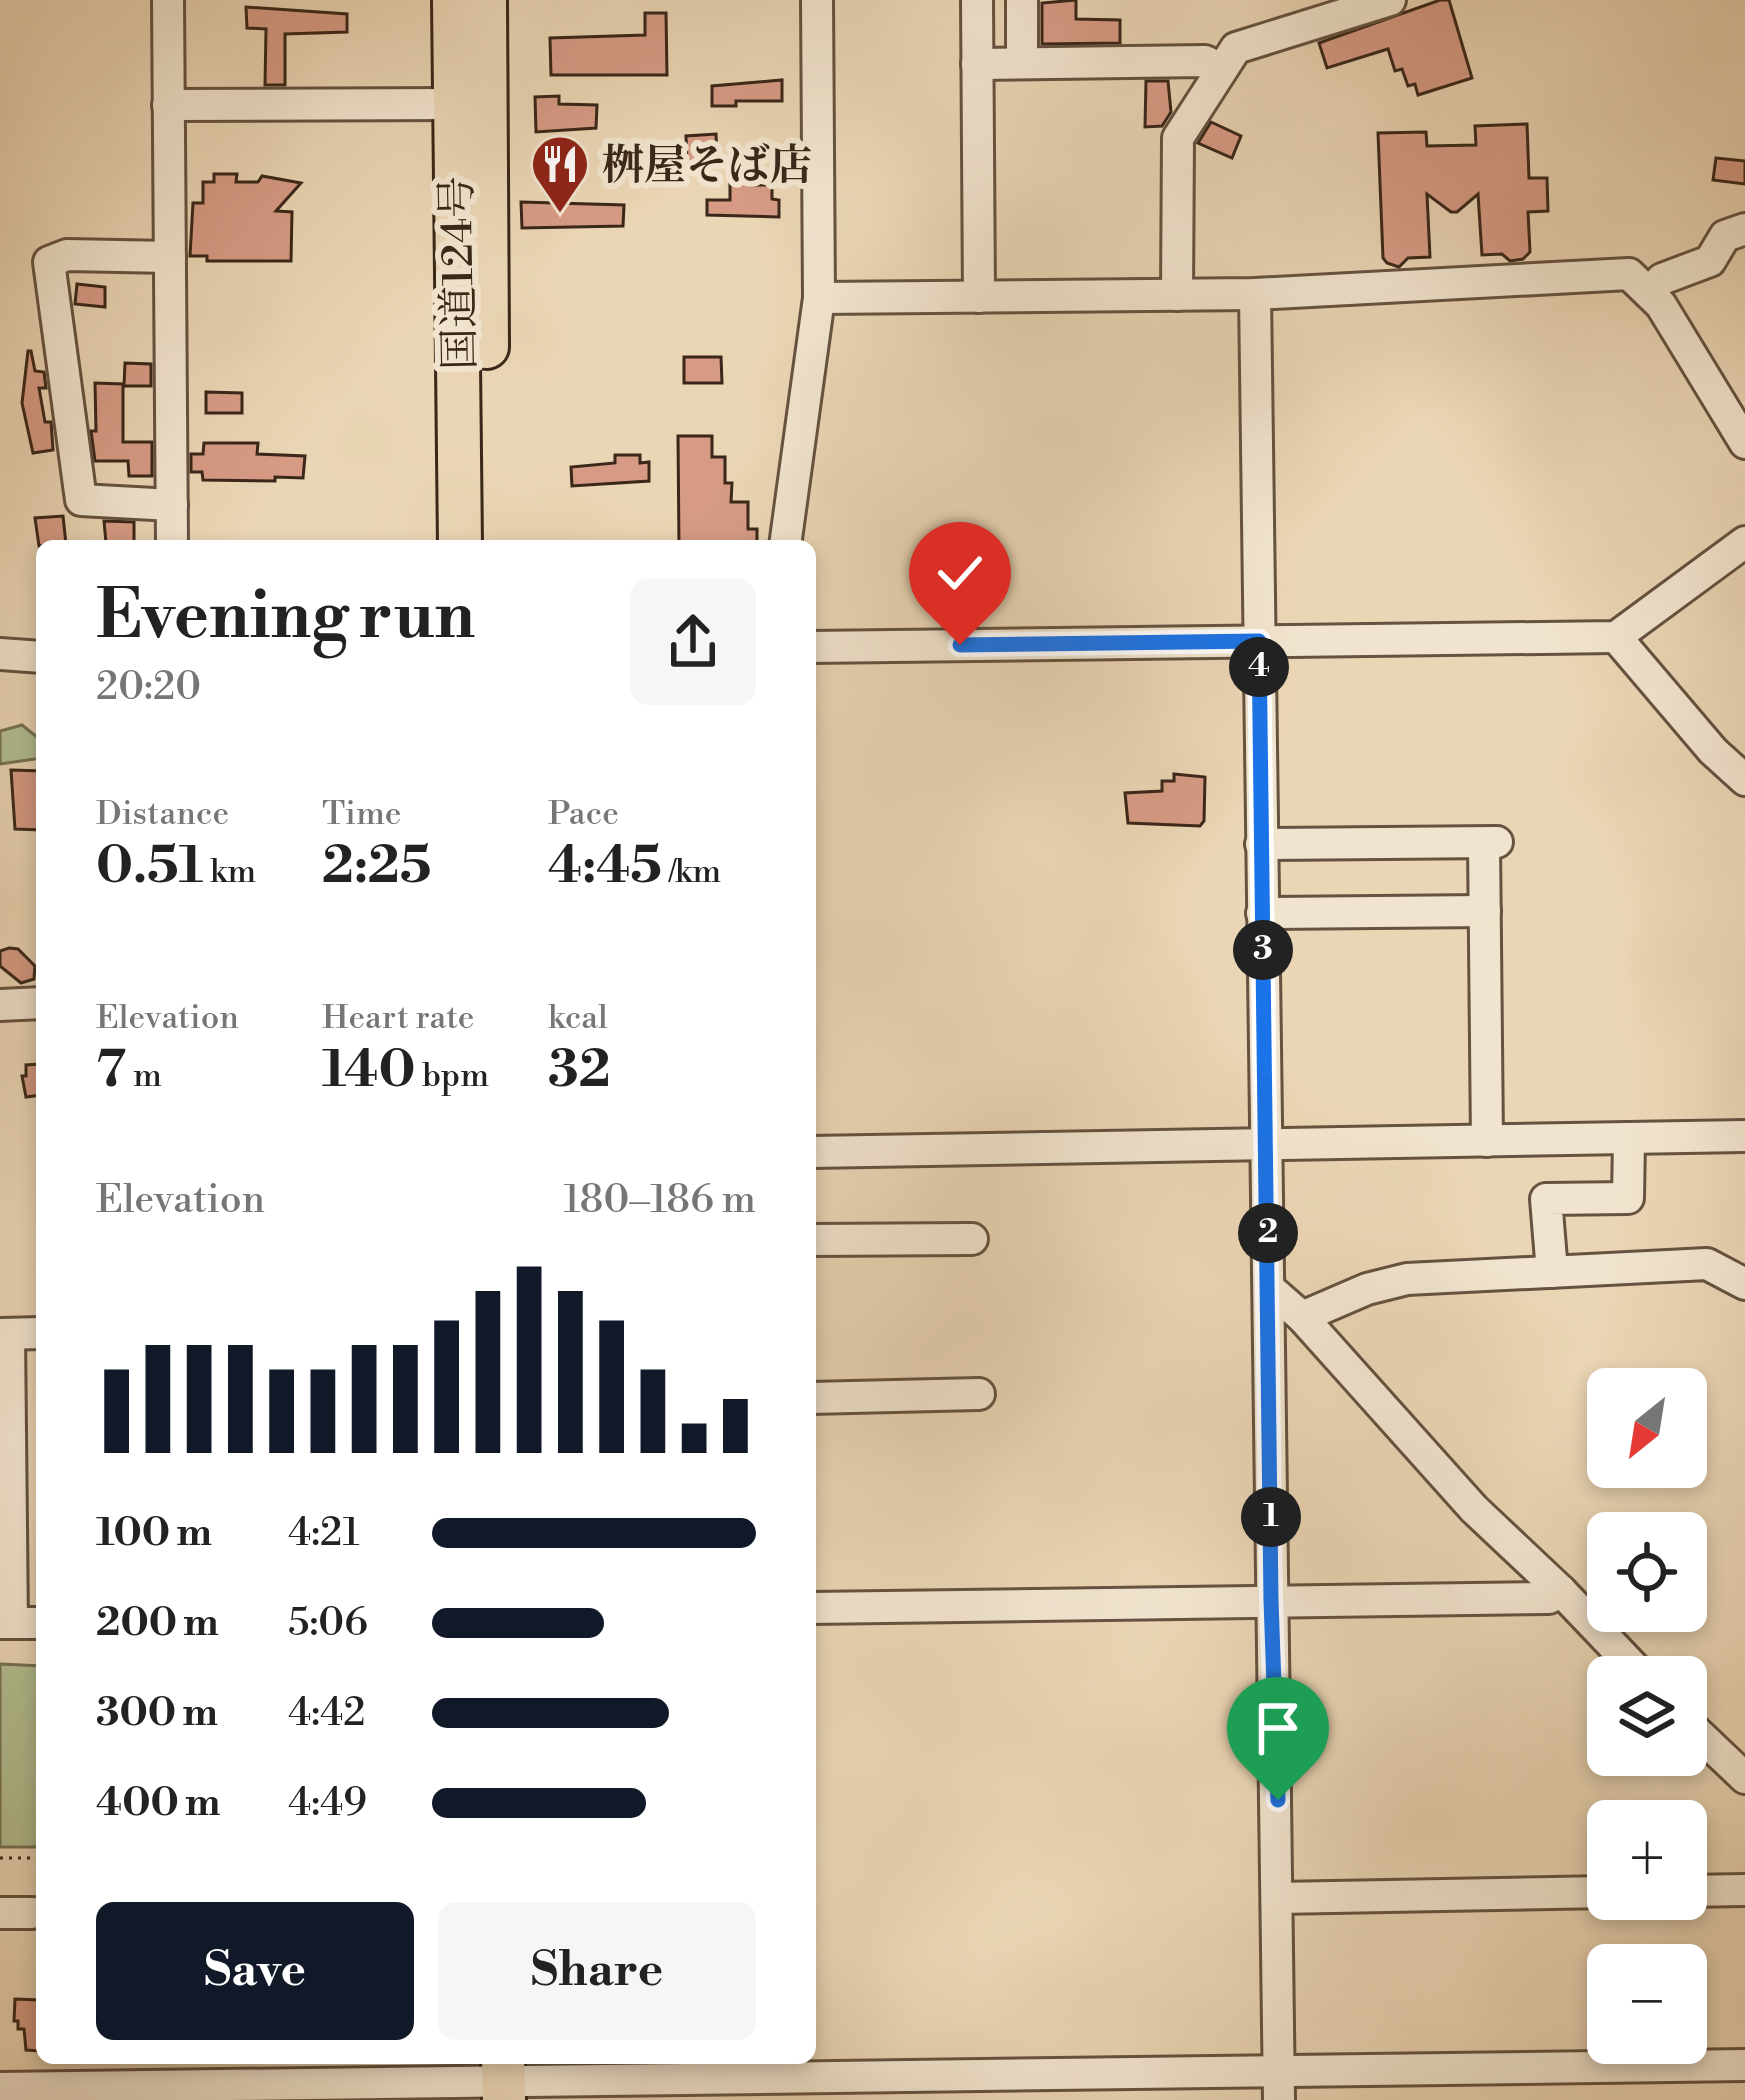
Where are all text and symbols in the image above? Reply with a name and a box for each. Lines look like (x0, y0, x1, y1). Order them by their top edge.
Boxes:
restaurant icon: 桝屋そば店 (529, 133, 591, 215)
place label: 桝屋そば店 (602, 140, 812, 193)
street label: 国道124号 (431, 175, 488, 371)
pin (909, 522, 1011, 645)
icon: check (927, 540, 993, 606)
text: Evening run (96, 576, 475, 659)
button: share (630, 579, 756, 705)
pin: 4 (1229, 637, 1289, 697)
text: 4 (1248, 646, 1270, 687)
text: 20:20 (96, 663, 201, 712)
text: Distance (96, 794, 229, 835)
text: Time (322, 794, 401, 835)
text: Pace (548, 794, 619, 835)
text: 0.51 (96, 835, 203, 899)
text: 2:25 (322, 835, 431, 899)
text: 4:45 (548, 835, 662, 899)
text: km (203, 852, 256, 893)
text: /km (662, 852, 721, 893)
pin: 3 (1233, 920, 1293, 980)
text: 3 (1253, 929, 1273, 970)
text: Elevation (96, 998, 239, 1039)
text: Heart rate (322, 998, 474, 1039)
text: kcal (548, 998, 608, 1039)
text: 7 (96, 1039, 126, 1103)
text: 140 (322, 1039, 415, 1103)
text: 32 (548, 1039, 611, 1103)
text: m (126, 1056, 162, 1097)
text: bpm (415, 1056, 489, 1097)
text: Elevation (96, 1176, 265, 1225)
text: 180–186 m (563, 1176, 756, 1225)
pin: 2 (1238, 1203, 1298, 1263)
text: 2 (1258, 1212, 1278, 1253)
north arrow (1587, 1368, 1707, 1488)
map controls (1587, 1368, 1707, 2064)
pin: 1 (1241, 1487, 1301, 1547)
text: 1 (1263, 1496, 1279, 1537)
text: 100 m (96, 1509, 212, 1558)
text: 4:21 (288, 1509, 360, 1558)
button: locate (1587, 1512, 1707, 1632)
text: 200 m (96, 1599, 219, 1648)
text: 5:06 (288, 1599, 368, 1648)
button: layers (1587, 1656, 1707, 1776)
pin (1227, 1677, 1329, 1800)
text: 300 m (96, 1689, 218, 1738)
text: 4:42 (288, 1689, 365, 1738)
icon: arrive (1245, 1695, 1311, 1761)
text: 400 m (96, 1779, 221, 1828)
text: 4:49 (288, 1779, 367, 1828)
button: + (1587, 1800, 1707, 1920)
button: Save (96, 1902, 414, 2040)
button: Share (438, 1902, 756, 2040)
button: − (1587, 1944, 1707, 2064)

